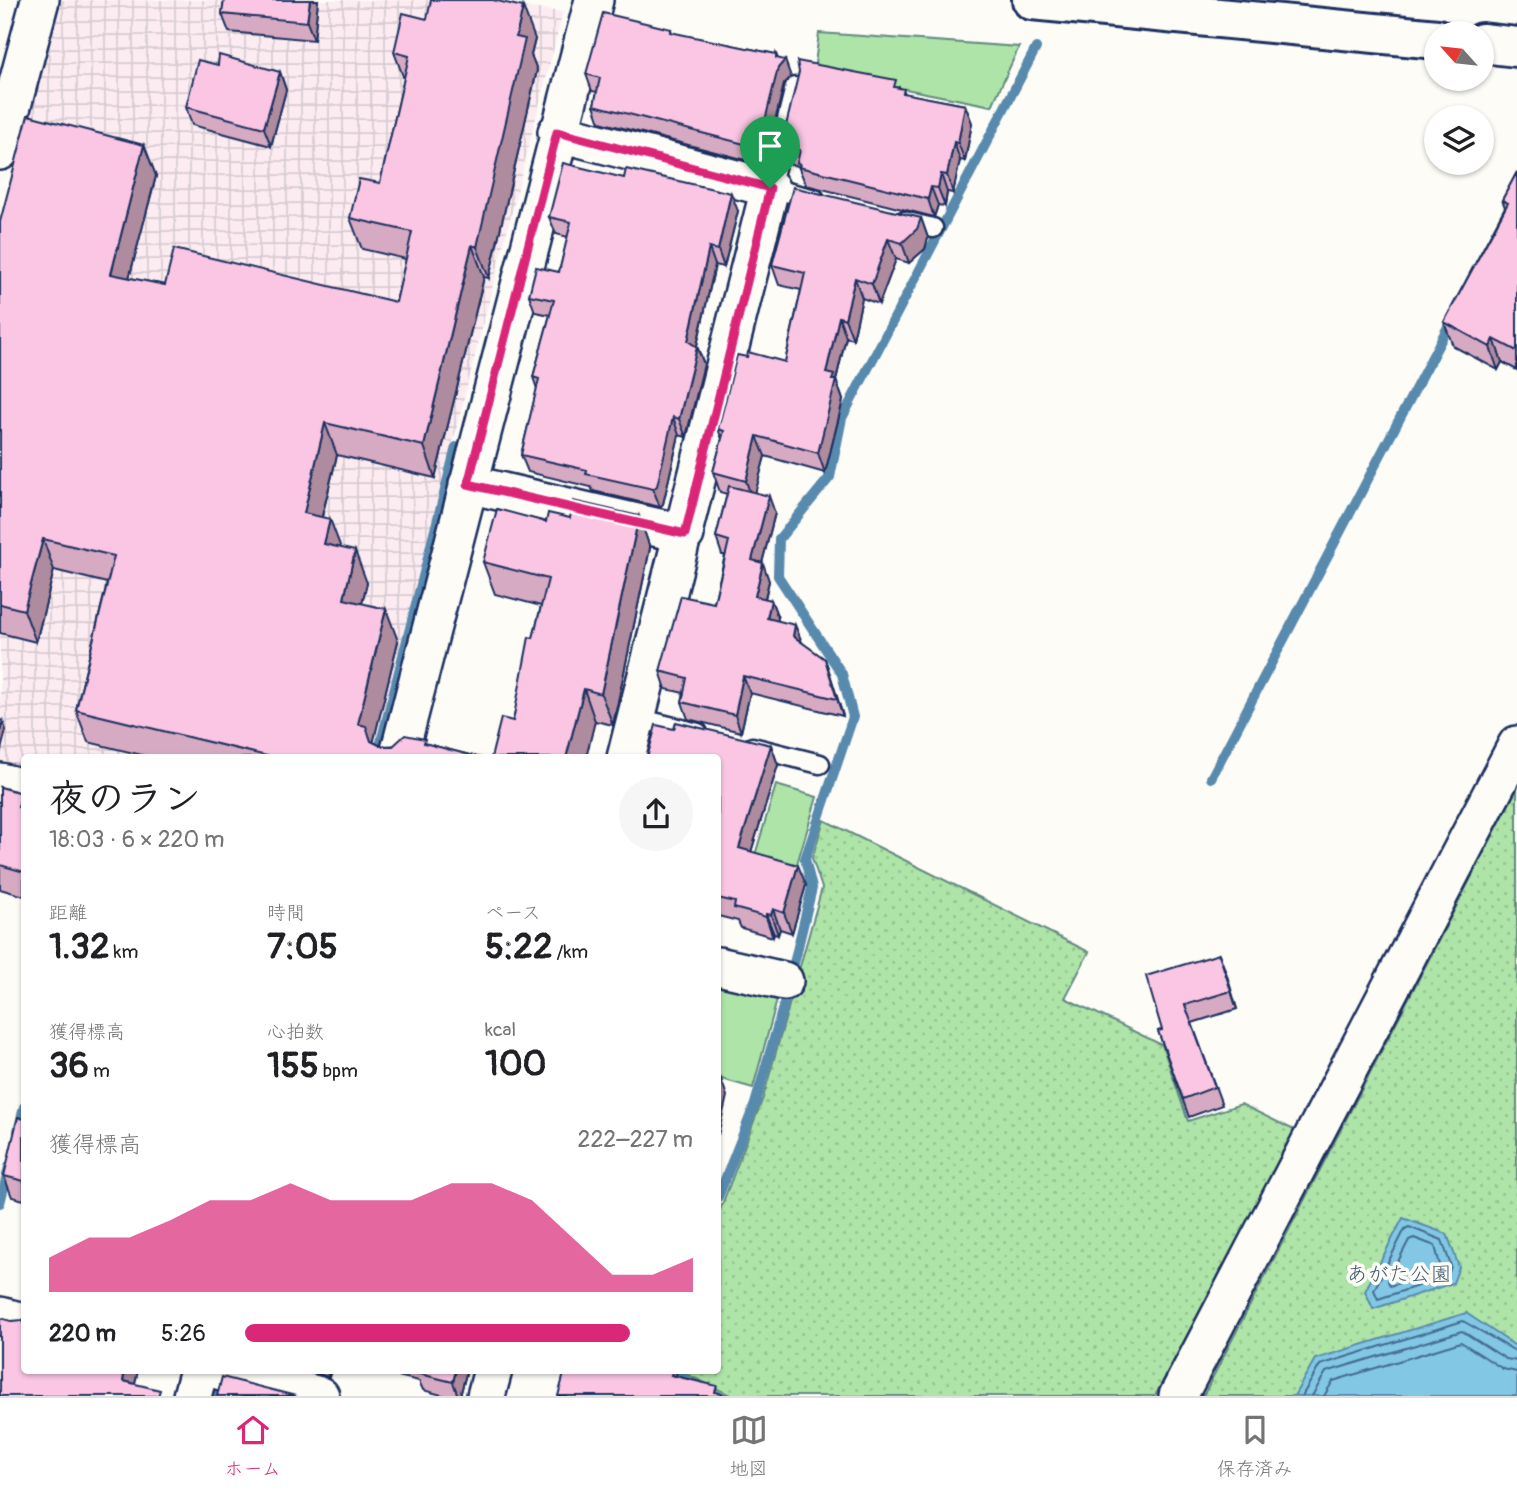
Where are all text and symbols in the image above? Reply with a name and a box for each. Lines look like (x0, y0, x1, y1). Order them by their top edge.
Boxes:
north arrow (1424, 21, 1494, 91)
map controls (1424, 21, 1494, 175)
button: layers (1424, 105, 1494, 175)
pin (740, 116, 800, 188)
icon: arrive (751, 127, 789, 165)
text: 夜のラン (49, 775, 201, 823)
button: share (619, 777, 693, 851)
text: 18:03 · 6 × 220 m (49, 825, 225, 854)
text: 距離 (49, 901, 87, 925)
text: 時間 (267, 901, 305, 925)
text: ペース (485, 901, 541, 925)
text: 1.32 (49, 925, 109, 969)
text: 7:05 (267, 925, 338, 969)
text: 5:22 (485, 925, 552, 969)
text: km (109, 940, 138, 964)
text: /km (552, 940, 588, 964)
text: kcal (485, 1018, 516, 1042)
text: 獲得標高 (49, 1020, 125, 1044)
text: 心拍数 (267, 1020, 324, 1044)
text: 100 (485, 1042, 547, 1086)
text: 36 (49, 1044, 89, 1088)
text: 155 (267, 1044, 319, 1088)
text: m (89, 1059, 110, 1083)
text: bpm (319, 1059, 358, 1083)
text: 222–227 m (578, 1125, 693, 1154)
text: 獲得標高 (49, 1130, 141, 1159)
park label: あがた公園 (1347, 1261, 1452, 1288)
text: 220 m (49, 1319, 116, 1348)
text: 5:26 (161, 1319, 206, 1348)
tab: ホーム (224, 1411, 281, 1481)
tab: 地図 (730, 1411, 768, 1481)
tab: 保存済み (1217, 1411, 1293, 1481)

